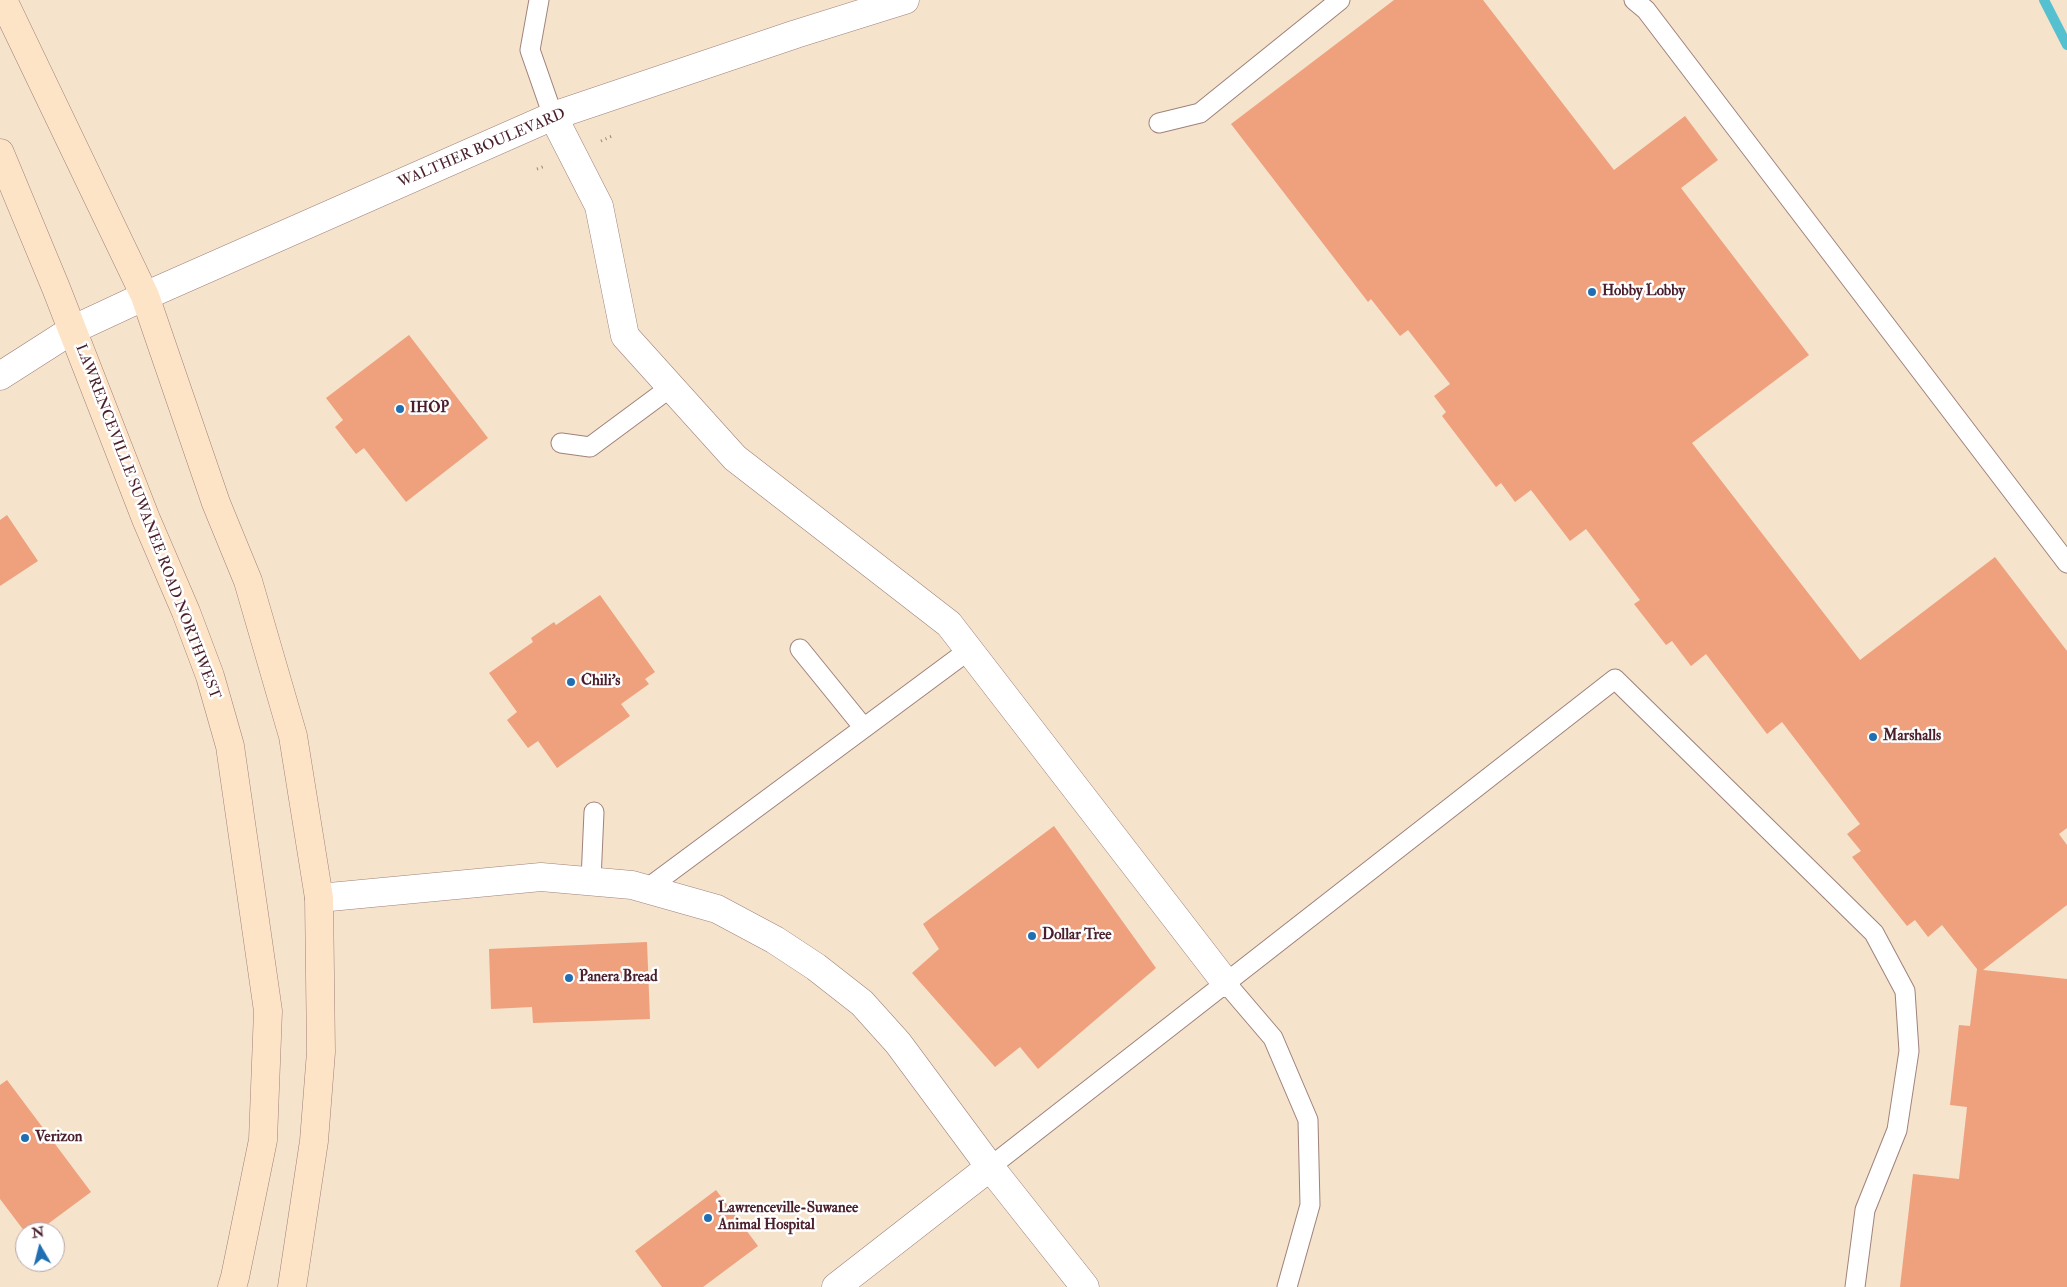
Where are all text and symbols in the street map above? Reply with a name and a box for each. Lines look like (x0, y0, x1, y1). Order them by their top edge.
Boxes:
street label: WALTHER BOULEVARD (395, 105, 569, 193)
place label: Hobby Lobby (1602, 283, 1685, 301)
marker: Hobby Lobby (1586, 286, 1598, 298)
street label: LAWRENCEVILLE SUWANEE ROAD NORTHWEST (71, 342, 223, 702)
place label: IHOP (410, 400, 449, 418)
marker: IHOP (394, 403, 406, 415)
place label: Chili's (581, 673, 620, 691)
marker: Chili's (565, 676, 577, 688)
place label: Marshalls (1883, 728, 1941, 746)
marker: Marshalls (1867, 731, 1879, 743)
place label: Dollar Tree (1042, 927, 1112, 945)
marker: Dollar Tree (1026, 930, 1038, 942)
place label: Panera Bread (579, 969, 658, 987)
marker: Panera Bread (563, 972, 575, 984)
place label: Verizon (35, 1129, 82, 1147)
marker: Verizon (19, 1132, 31, 1144)
place label: Lawrenceville-Suwanee Animal Hospital (718, 1200, 858, 1235)
marker: Lawrenceville-Suwanee Animal Hospital (702, 1212, 714, 1224)
north arrow (15, 1222, 65, 1272)
text: N (31, 1223, 45, 1242)

